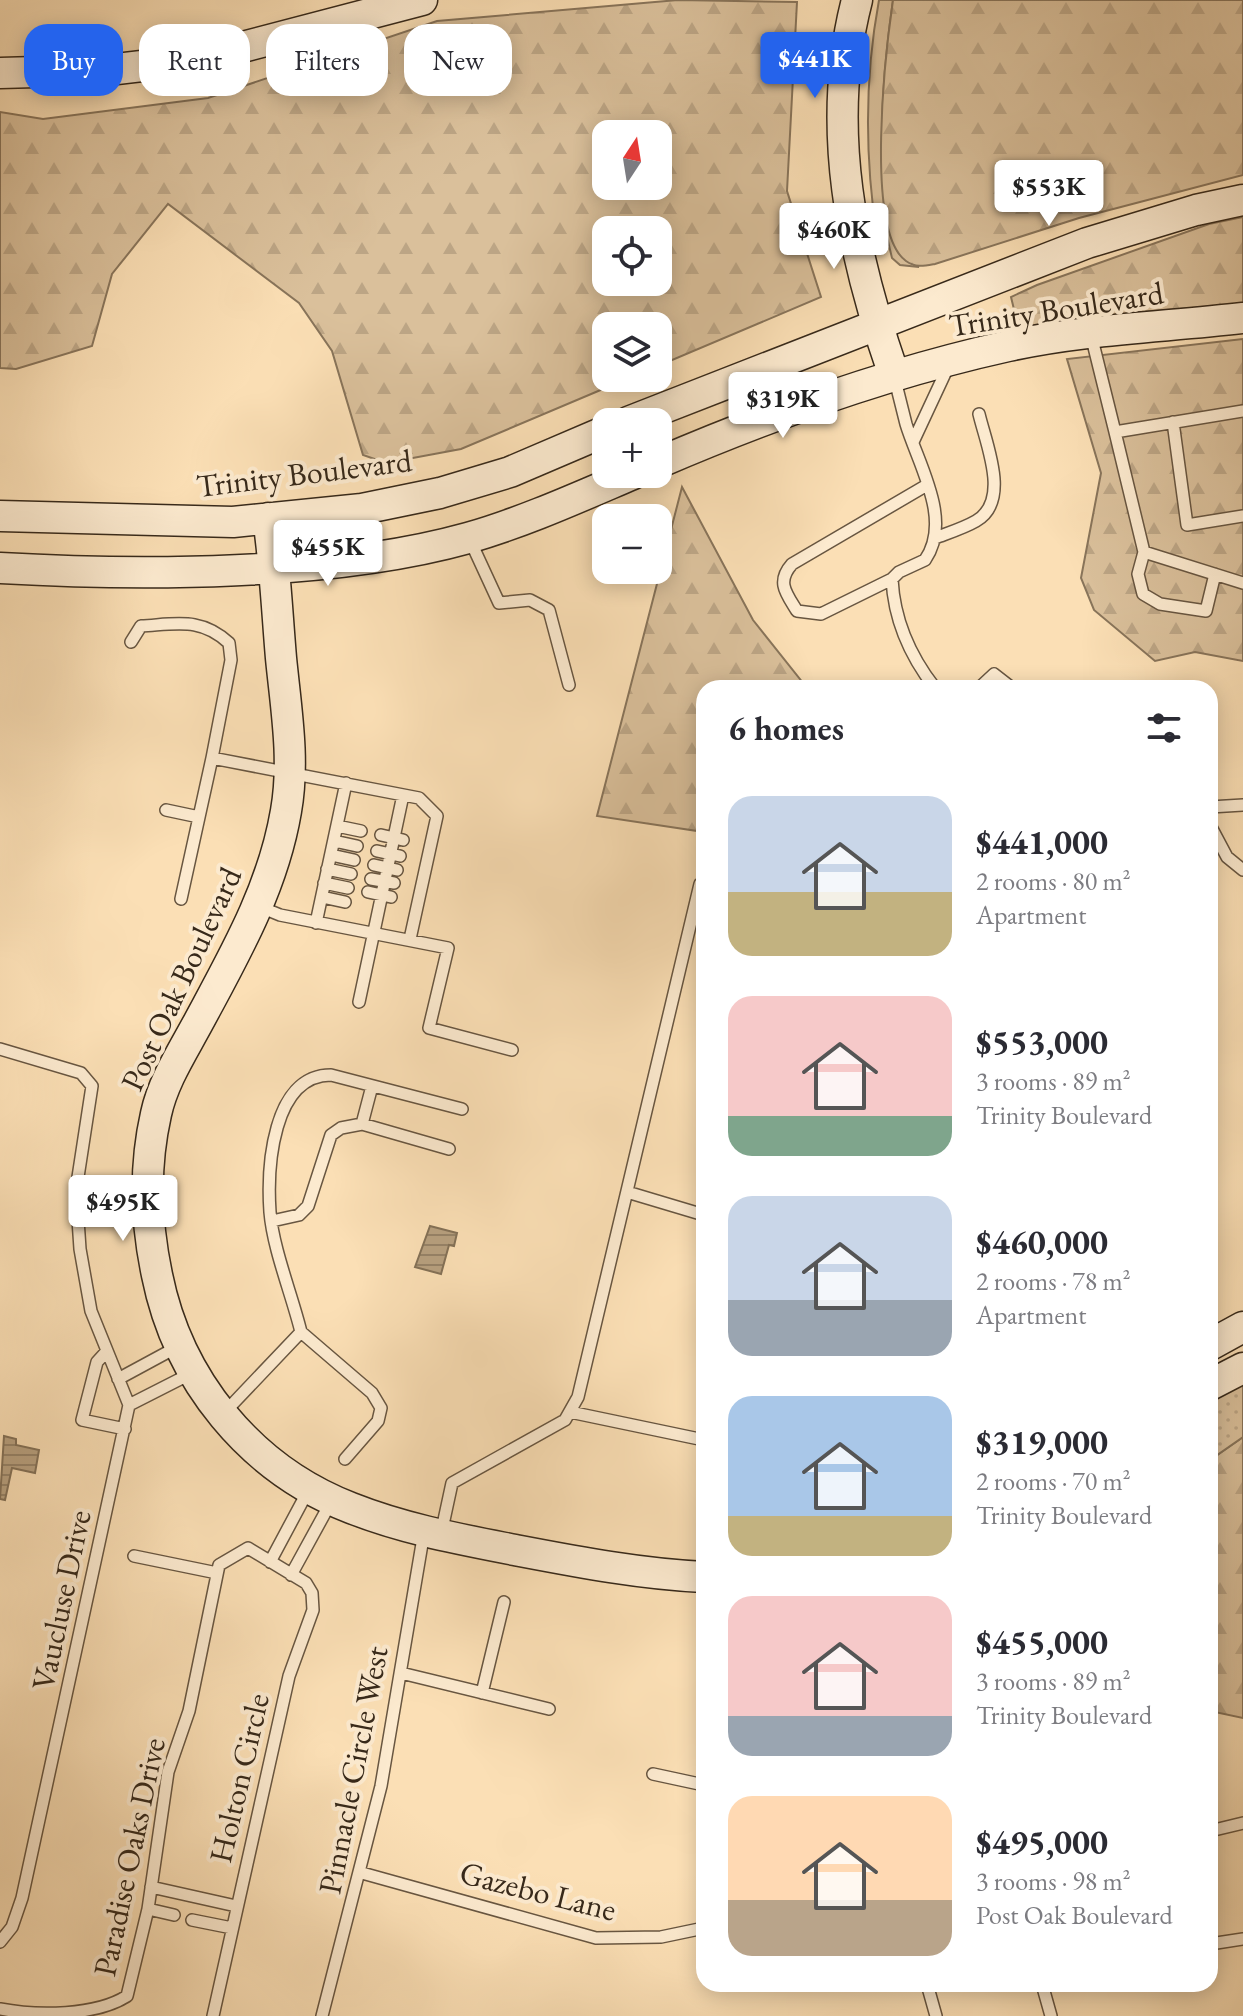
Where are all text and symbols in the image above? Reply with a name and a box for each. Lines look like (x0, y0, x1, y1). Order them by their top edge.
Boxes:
chip: Buy (24, 24, 123, 96)
chip: Rent (139, 24, 250, 96)
chip: Filters (266, 24, 388, 96)
chip: New (404, 24, 512, 96)
pin: $441K (759, 32, 871, 100)
text: $441K (778, 41, 852, 75)
north arrow (592, 120, 672, 200)
map controls (592, 120, 672, 584)
pin: $553K (993, 160, 1105, 228)
text: $553K (1012, 169, 1086, 203)
pin: $460K (778, 203, 890, 271)
text: $460K (797, 212, 871, 246)
button: locate (592, 216, 672, 296)
street label: Trinity Boulevard (946, 271, 1167, 347)
button: layers (592, 312, 672, 392)
pin: $319K (727, 372, 839, 440)
text: $319K (746, 381, 820, 415)
button: + (592, 408, 672, 488)
street label: Trinity Boulevard (194, 439, 415, 507)
button: − (592, 504, 672, 584)
pin: $455K (272, 520, 384, 588)
text: $455K (291, 529, 365, 563)
text: 6 homes (728, 706, 844, 750)
icon: filters (1142, 706, 1186, 750)
text: $441,000 (976, 820, 1108, 864)
icon: home (792, 828, 888, 924)
street label: Post Oak Boulevard (111, 860, 252, 1098)
text: 2 rooms · 80 m² (976, 864, 1131, 898)
text: Apartment (976, 898, 1086, 932)
text: $553,000 (976, 1020, 1108, 1064)
icon: home (792, 1028, 888, 1124)
text: 3 rooms · 89 m² (976, 1064, 1131, 1098)
text: Trinity Boulevard (976, 1098, 1152, 1132)
pin: $495K (67, 1175, 179, 1243)
text: $495K (86, 1184, 160, 1218)
text: $460,000 (976, 1220, 1108, 1264)
icon: home (792, 1228, 888, 1324)
text: 2 rooms · 78 m² (976, 1264, 1131, 1298)
text: Apartment (976, 1298, 1086, 1332)
text: $319,000 (976, 1420, 1108, 1464)
icon: home (792, 1428, 888, 1524)
text: 2 rooms · 70 m² (976, 1464, 1131, 1498)
text: Trinity Boulevard (976, 1498, 1152, 1532)
street label: Vaucluse Drive (21, 1506, 101, 1694)
text: $455,000 (976, 1620, 1108, 1664)
icon: home (792, 1628, 888, 1724)
street label: Pinnacle Circle West (308, 1643, 398, 1897)
text: 3 rooms · 89 m² (976, 1664, 1131, 1698)
street label: Holton Circle (199, 1689, 279, 1867)
text: Trinity Boulevard (976, 1698, 1152, 1732)
street label: Paradise Oaks Drive (83, 1734, 175, 1980)
text: $495,000 (976, 1820, 1108, 1864)
icon: home (792, 1828, 888, 1924)
street label: Gazebo Lane (456, 1851, 620, 1931)
text: 3 rooms · 98 m² (976, 1864, 1131, 1898)
text: Post Oak Boulevard (976, 1898, 1173, 1932)

